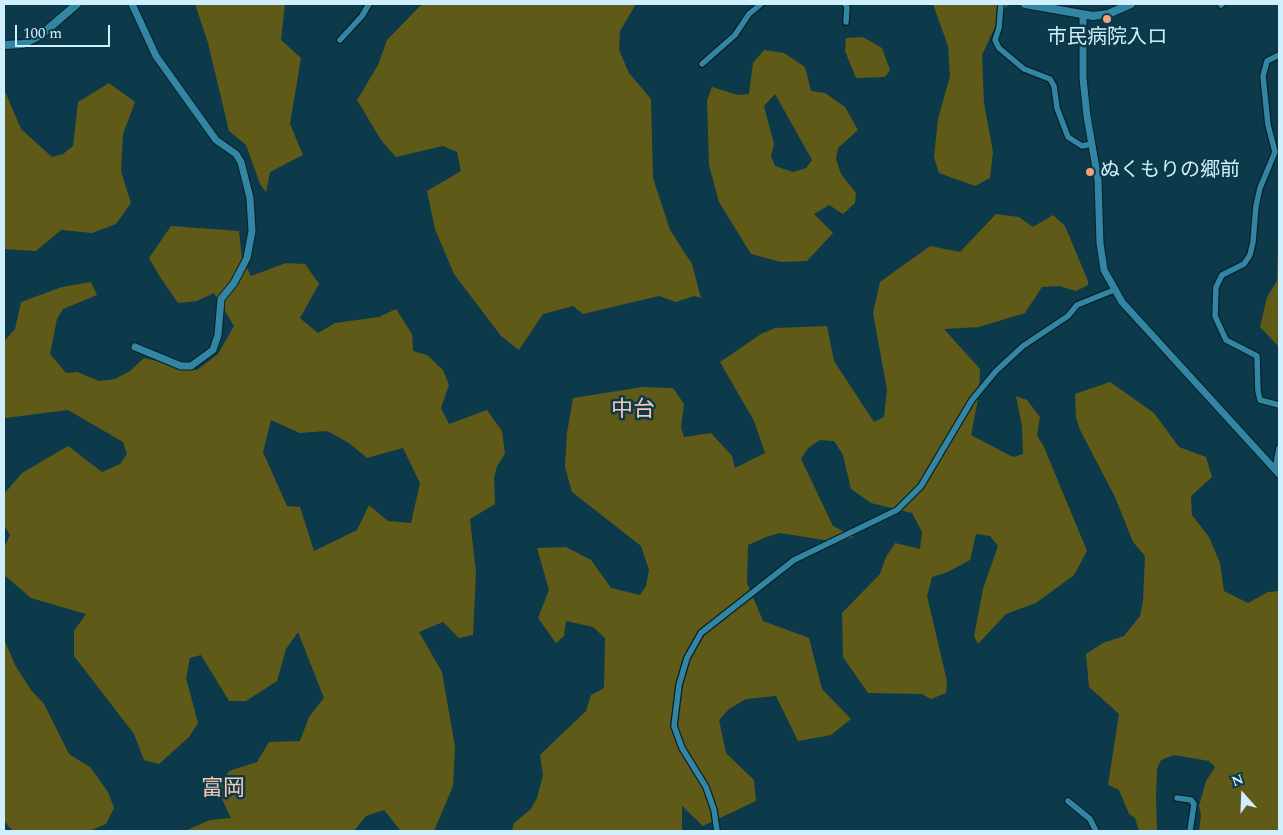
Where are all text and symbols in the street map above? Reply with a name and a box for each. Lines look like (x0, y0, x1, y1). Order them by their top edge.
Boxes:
marker: 市民病院入ロ (1101, 13, 1113, 25)
scale bar (18, 15, 112, 47)
text: 100 m (23, 22, 62, 45)
place label: 市民病院入ロ (1047, 27, 1167, 51)
place label: ぬくもりの郷前 (1100, 160, 1240, 184)
marker: ぬくもりの郷前 (1084, 166, 1096, 178)
district label: 中台 (611, 399, 655, 425)
text: N (1229, 769, 1247, 792)
north arrow (1218, 770, 1268, 820)
district label: 富岡 (201, 778, 245, 804)

